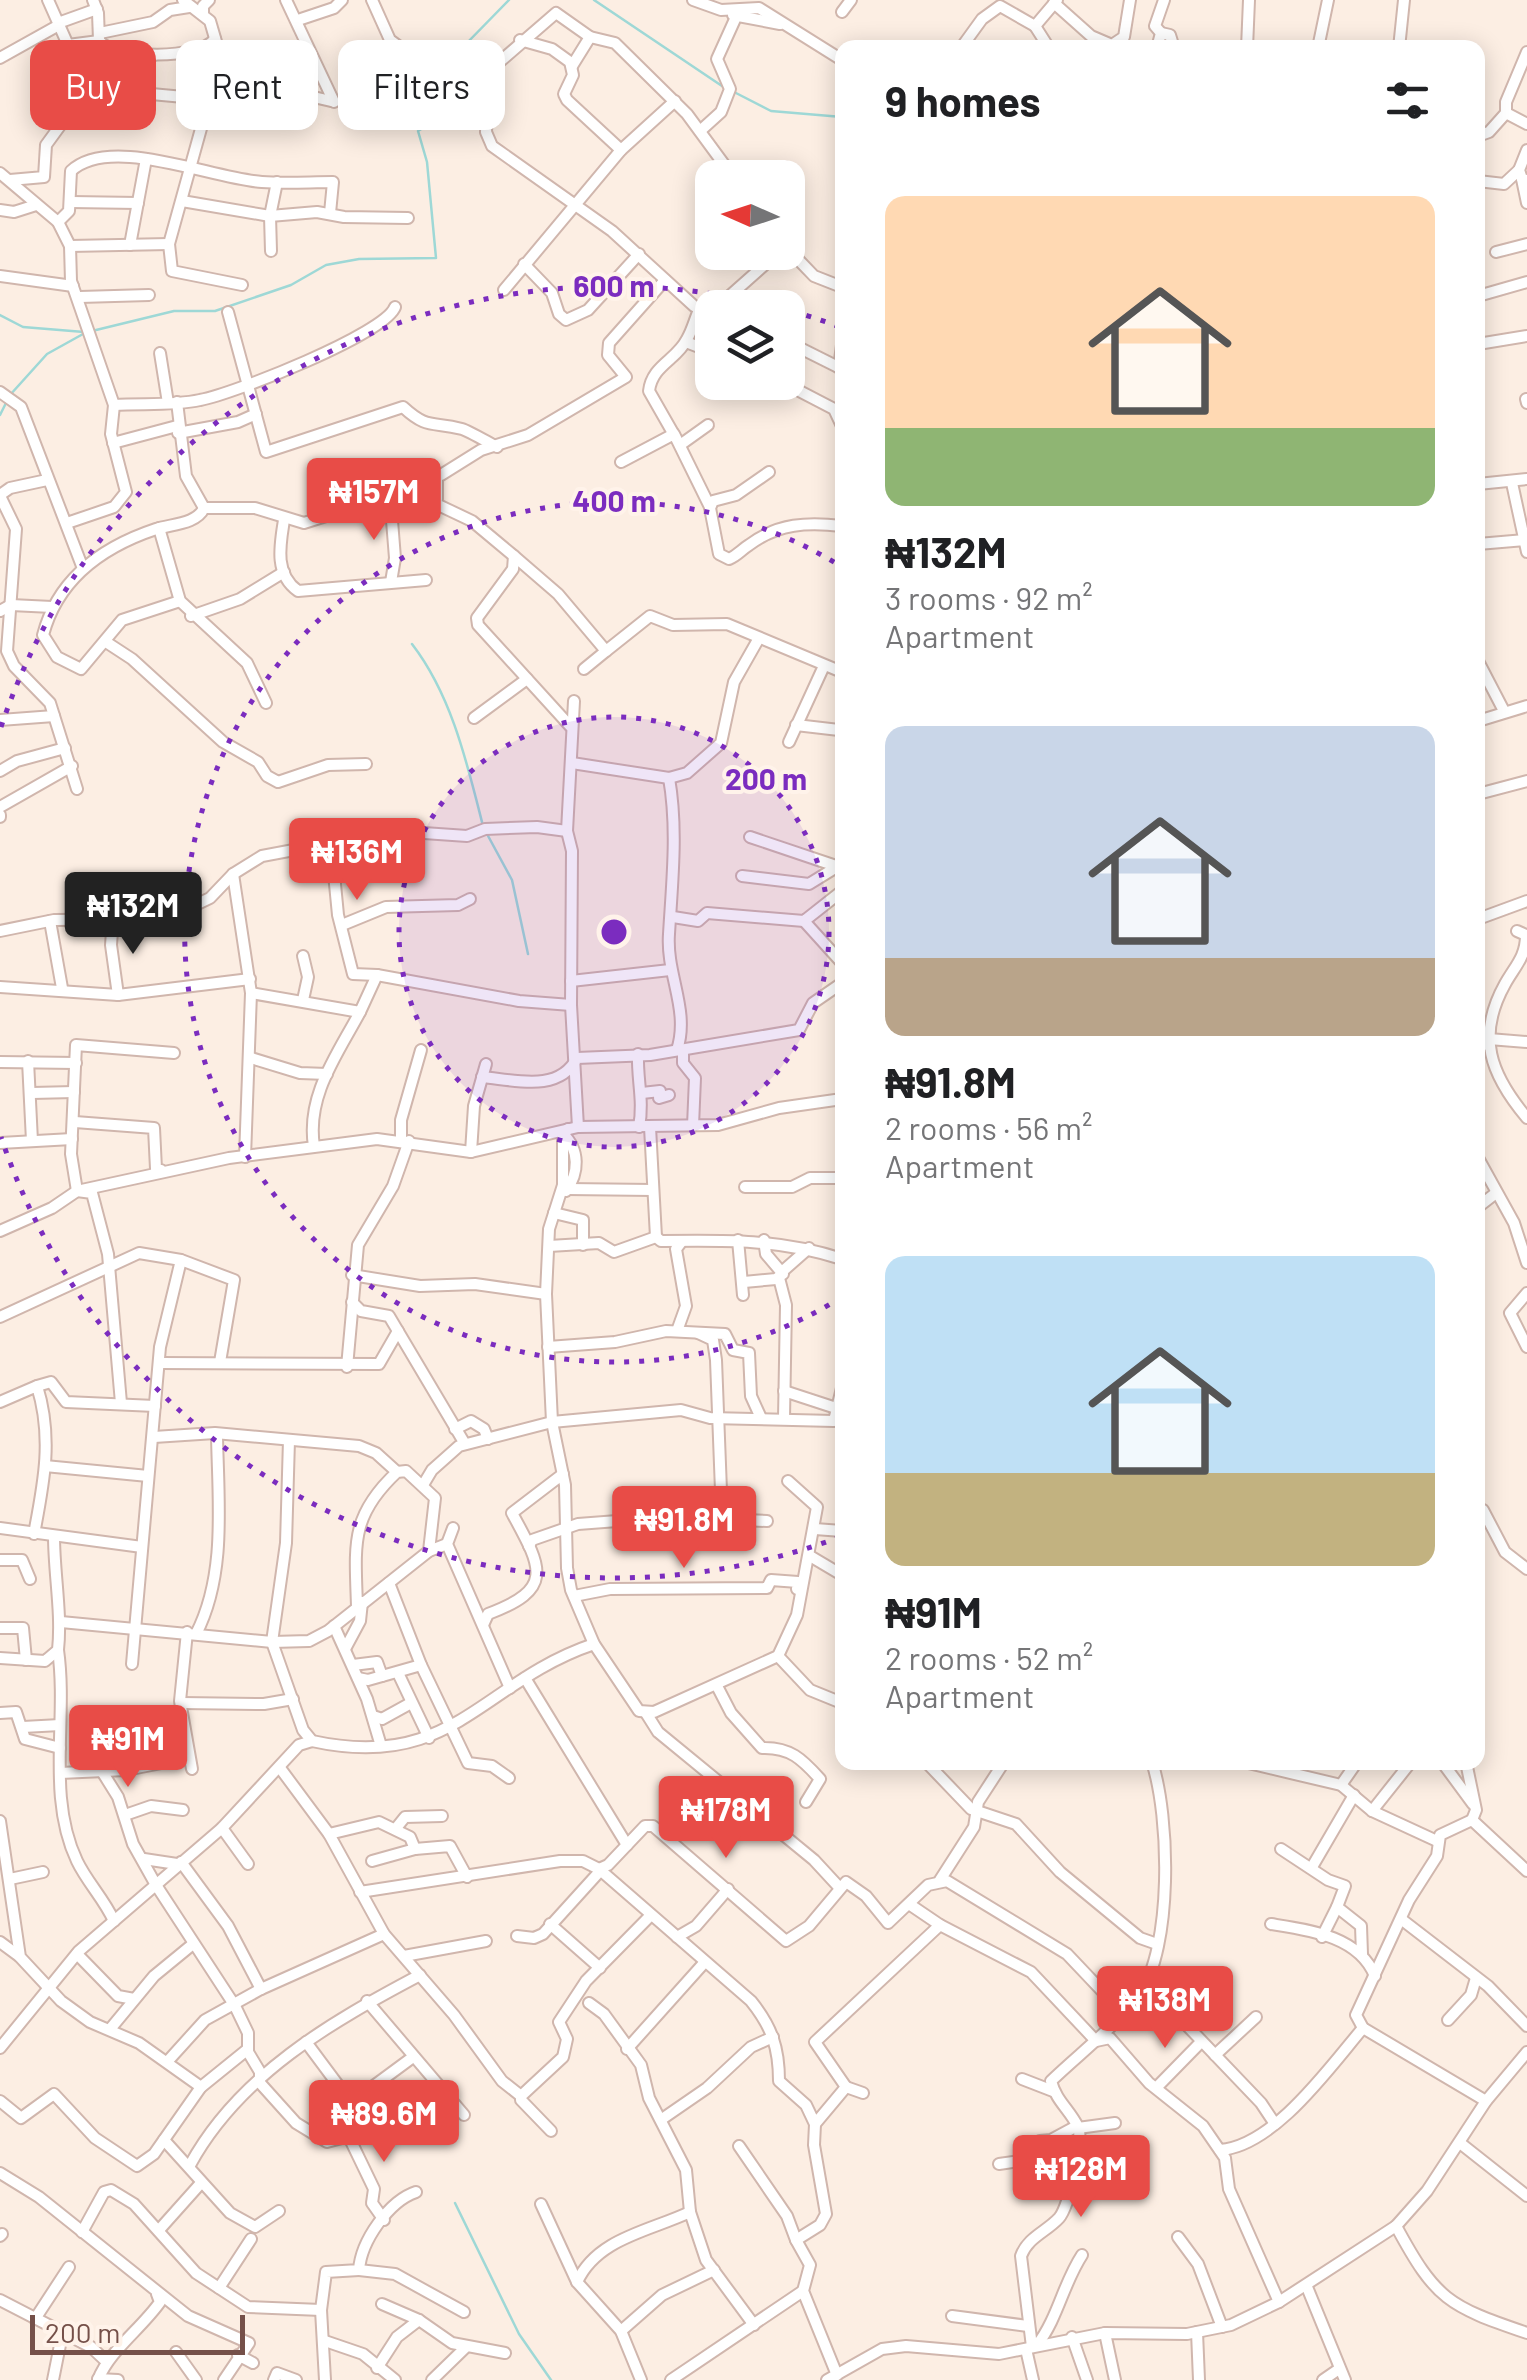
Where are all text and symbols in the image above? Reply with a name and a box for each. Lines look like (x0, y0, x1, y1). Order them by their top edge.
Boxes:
chip: Buy (30, 40, 156, 130)
chip: Rent (176, 40, 318, 130)
chip: Filters (338, 40, 505, 130)
icon: filters (1380, 73, 1435, 128)
text: 9 homes (885, 75, 1041, 125)
north arrow (695, 160, 805, 270)
map controls (695, 160, 805, 400)
icon: home (1070, 261, 1250, 441)
text: 600 m (573, 267, 655, 303)
button: layers (695, 290, 805, 400)
pin: ₦157M (304, 458, 444, 543)
text: ₦157M (329, 471, 419, 509)
text: 400 m (572, 482, 656, 518)
text: ₦132M (885, 526, 1006, 576)
text: 3 rooms · 92 m² (885, 578, 1093, 616)
text: Apartment (885, 616, 1034, 654)
text: 200 m (725, 760, 807, 796)
icon: home (1070, 791, 1250, 971)
pin: ₦136M (287, 818, 427, 903)
text: ₦136M (311, 831, 403, 869)
pin: ₦132M (63, 872, 203, 957)
text: ₦132M (87, 885, 179, 923)
centre of rings (596, 914, 632, 950)
text: ₦91.8M (885, 1056, 1016, 1106)
text: 2 rooms · 56 m² (885, 1108, 1093, 1146)
text: Apartment (885, 1146, 1034, 1184)
icon: home (1070, 1321, 1250, 1501)
pin: ₦91.8M (603, 1486, 765, 1571)
text: ₦91.8M (634, 1499, 734, 1537)
text: ₦91M (885, 1586, 982, 1636)
text: 2 rooms · 52 m² (885, 1638, 1093, 1676)
text: Apartment (885, 1676, 1034, 1714)
pin: ₦91M (69, 1705, 187, 1790)
text: ₦91M (91, 1718, 165, 1756)
pin: ₦178M (656, 1776, 796, 1861)
text: ₦178M (681, 1789, 771, 1827)
pin: ₦138M (1095, 1966, 1235, 2051)
text: ₦138M (1119, 1979, 1211, 2017)
pin: ₦89.6M (303, 2080, 465, 2165)
text: ₦89.6M (331, 2093, 437, 2131)
pin: ₦128M (1011, 2135, 1151, 2220)
text: ₦128M (1035, 2148, 1127, 2186)
scale bar (30, 2310, 245, 2354)
text: 200 m (45, 2315, 120, 2349)

